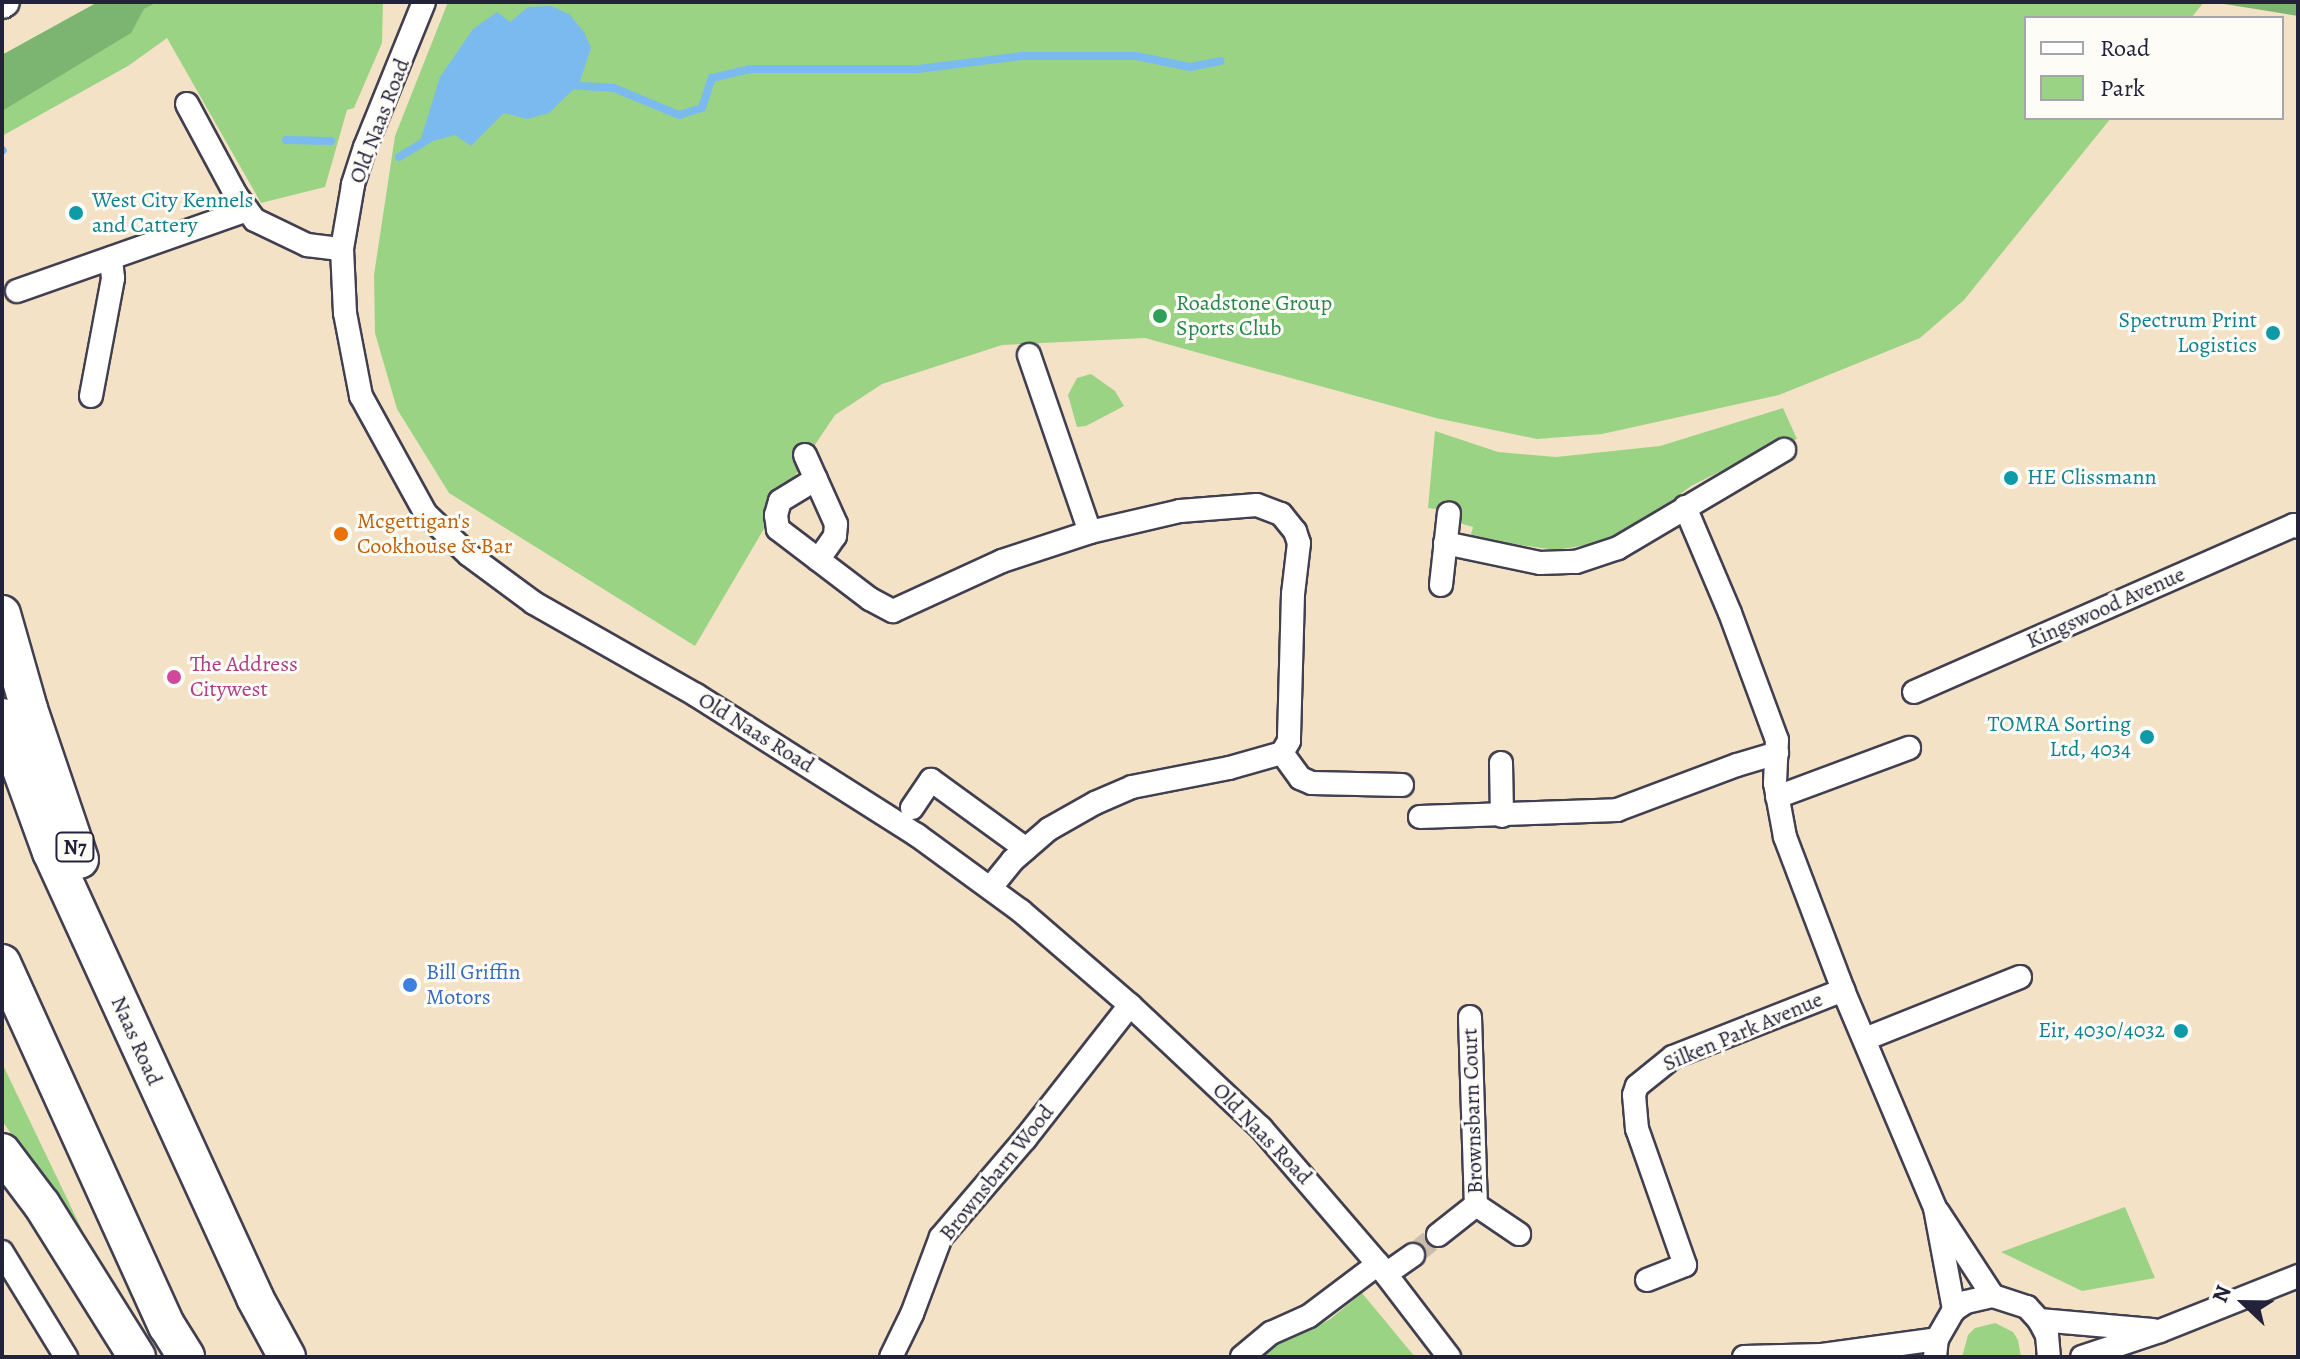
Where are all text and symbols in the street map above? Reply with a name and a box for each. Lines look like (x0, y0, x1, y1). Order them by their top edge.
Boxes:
legend (2024, 16, 2284, 120)
text: Road (2100, 32, 2150, 64)
street label: Old Naas Road (344, 55, 416, 187)
text: Park (2100, 72, 2145, 104)
place label: West City Kennels and Cattery (92, 187, 253, 238)
marker: West City Kennels and Cattery (67, 204, 85, 222)
place label: Roadstone Group Sports Club (1176, 290, 1332, 342)
marker: Roadstone Group Sports Club (1151, 307, 1169, 325)
place label: Spectrum Print Logistics (2118, 307, 2257, 358)
marker: Spectrum Print Logistics (2264, 324, 2282, 342)
place label: HE Clissmann (2027, 465, 2157, 491)
marker: HE Clissmann (2002, 469, 2020, 487)
place label: Mcgettigan's Cookhouse & Bar (357, 508, 512, 560)
marker: Mcgettigan's Cookhouse & Bar (332, 525, 350, 543)
street label: Kingswood Avenue (2023, 561, 2189, 655)
place label: The Address Citywest (190, 651, 298, 702)
marker: The Address Citywest (165, 668, 183, 686)
street label: Old Naas Road (693, 687, 819, 779)
place label: TOMRA Sorting Ltd, 4034 (1988, 711, 2131, 762)
marker: TOMRA Sorting Ltd, 4034 (2138, 728, 2156, 746)
road number: N7 (55, 831, 95, 863)
place label: Bill Griffin Motors (426, 959, 521, 1010)
marker: Bill Griffin Motors (401, 976, 419, 994)
street label: Silken Park Avenue (1659, 986, 1827, 1078)
street label: Naas Road (105, 992, 167, 1090)
place label: Eir, 4030/4032 (2038, 1018, 2165, 1044)
marker: Eir, 4030/4032 (2172, 1022, 2190, 1040)
street label: Brownsbarn Court (1457, 1027, 1489, 1195)
street label: Old Naas Road (1207, 1077, 1317, 1191)
street label: Brownsbarn Wood (934, 1100, 1060, 1246)
north arrow (2204, 1263, 2284, 1343)
text: N (2205, 1281, 2239, 1307)

